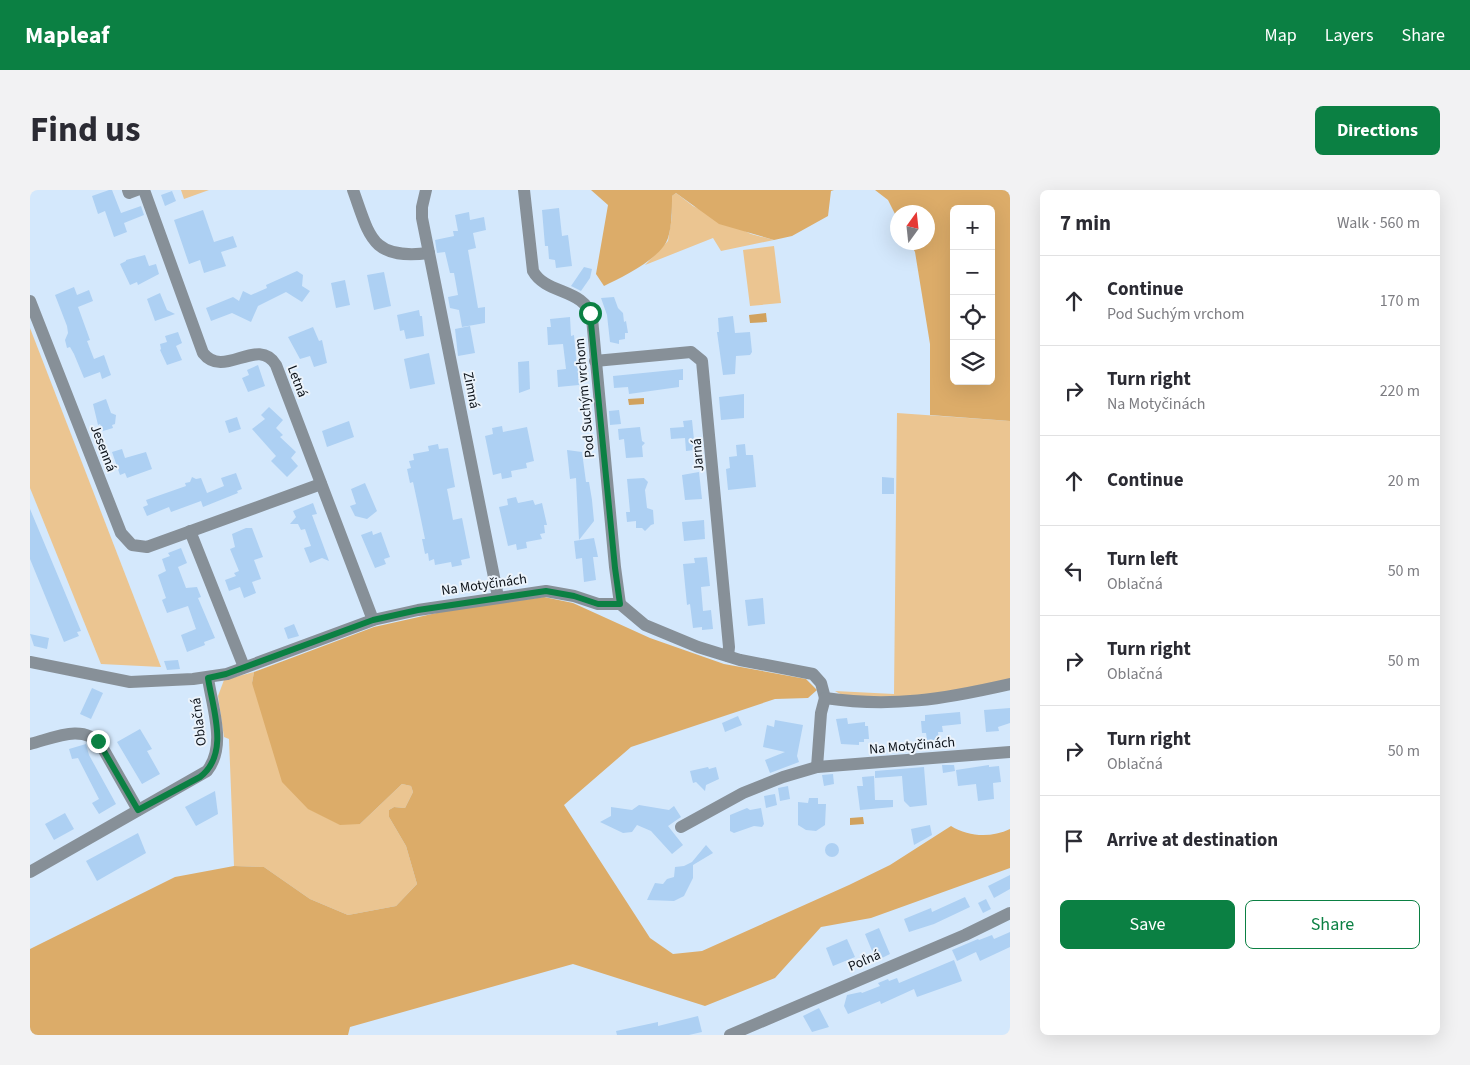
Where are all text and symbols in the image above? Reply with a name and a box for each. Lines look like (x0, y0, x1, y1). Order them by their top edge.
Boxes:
text: Mapleaf (25, 18, 110, 53)
text: Map (1265, 23, 1297, 48)
text: Layers (1325, 23, 1374, 48)
text: Share (1402, 23, 1445, 48)
text: Find us (30, 105, 140, 155)
button: Directions (1315, 106, 1440, 155)
north arrow (890, 205, 935, 250)
map controls (950, 205, 995, 385)
button: + (950, 205, 995, 250)
text: 7 min (1060, 208, 1111, 238)
text: Walk · 560 m (1337, 212, 1420, 234)
button: − (950, 250, 995, 295)
text: Continue (1107, 276, 1184, 303)
icon: ahead (1060, 287, 1088, 315)
text: 170 m (1380, 290, 1420, 312)
button: locate (950, 295, 995, 340)
route start (579, 302, 602, 325)
text: Pod Suchým vrchom (1107, 303, 1244, 325)
street label: Pod Suchým vrchom (570, 337, 600, 459)
button: layers (950, 340, 995, 385)
street label: Letná (282, 362, 312, 400)
text: Turn right (1107, 366, 1191, 393)
street label: Zimná (458, 370, 484, 410)
icon: right (1060, 377, 1088, 405)
text: 220 m (1380, 380, 1420, 402)
text: Na Motyčinách (1107, 393, 1206, 415)
street label: Jesenná (85, 422, 121, 475)
street label: Jarná (687, 437, 709, 472)
icon: ahead (1060, 467, 1088, 495)
text: Continue (1107, 467, 1184, 494)
text: 20 m (1388, 470, 1420, 492)
text: Turn left (1107, 546, 1178, 573)
icon: left (1060, 557, 1088, 585)
text: 50 m (1388, 560, 1420, 582)
street label: Na Motyčinách (440, 569, 528, 601)
text: Oblačná (1107, 573, 1163, 595)
text: Turn right (1107, 636, 1191, 663)
icon: right (1060, 647, 1088, 675)
text: 50 m (1388, 650, 1420, 672)
text: Oblačná (1107, 663, 1163, 685)
street label: Oblačná (186, 696, 212, 747)
text: Turn right (1107, 726, 1191, 753)
route end (87, 730, 110, 753)
street label: Na Motyčinách (868, 732, 956, 760)
icon: right (1060, 737, 1088, 765)
text: 50 m (1388, 740, 1420, 762)
text: Oblačná (1107, 753, 1163, 775)
icon: arrive (1060, 827, 1088, 855)
text: Arrive at destination (1107, 827, 1278, 854)
button: Save (1060, 900, 1235, 949)
button: Share (1245, 900, 1420, 949)
street label: Poľná (845, 945, 884, 977)

